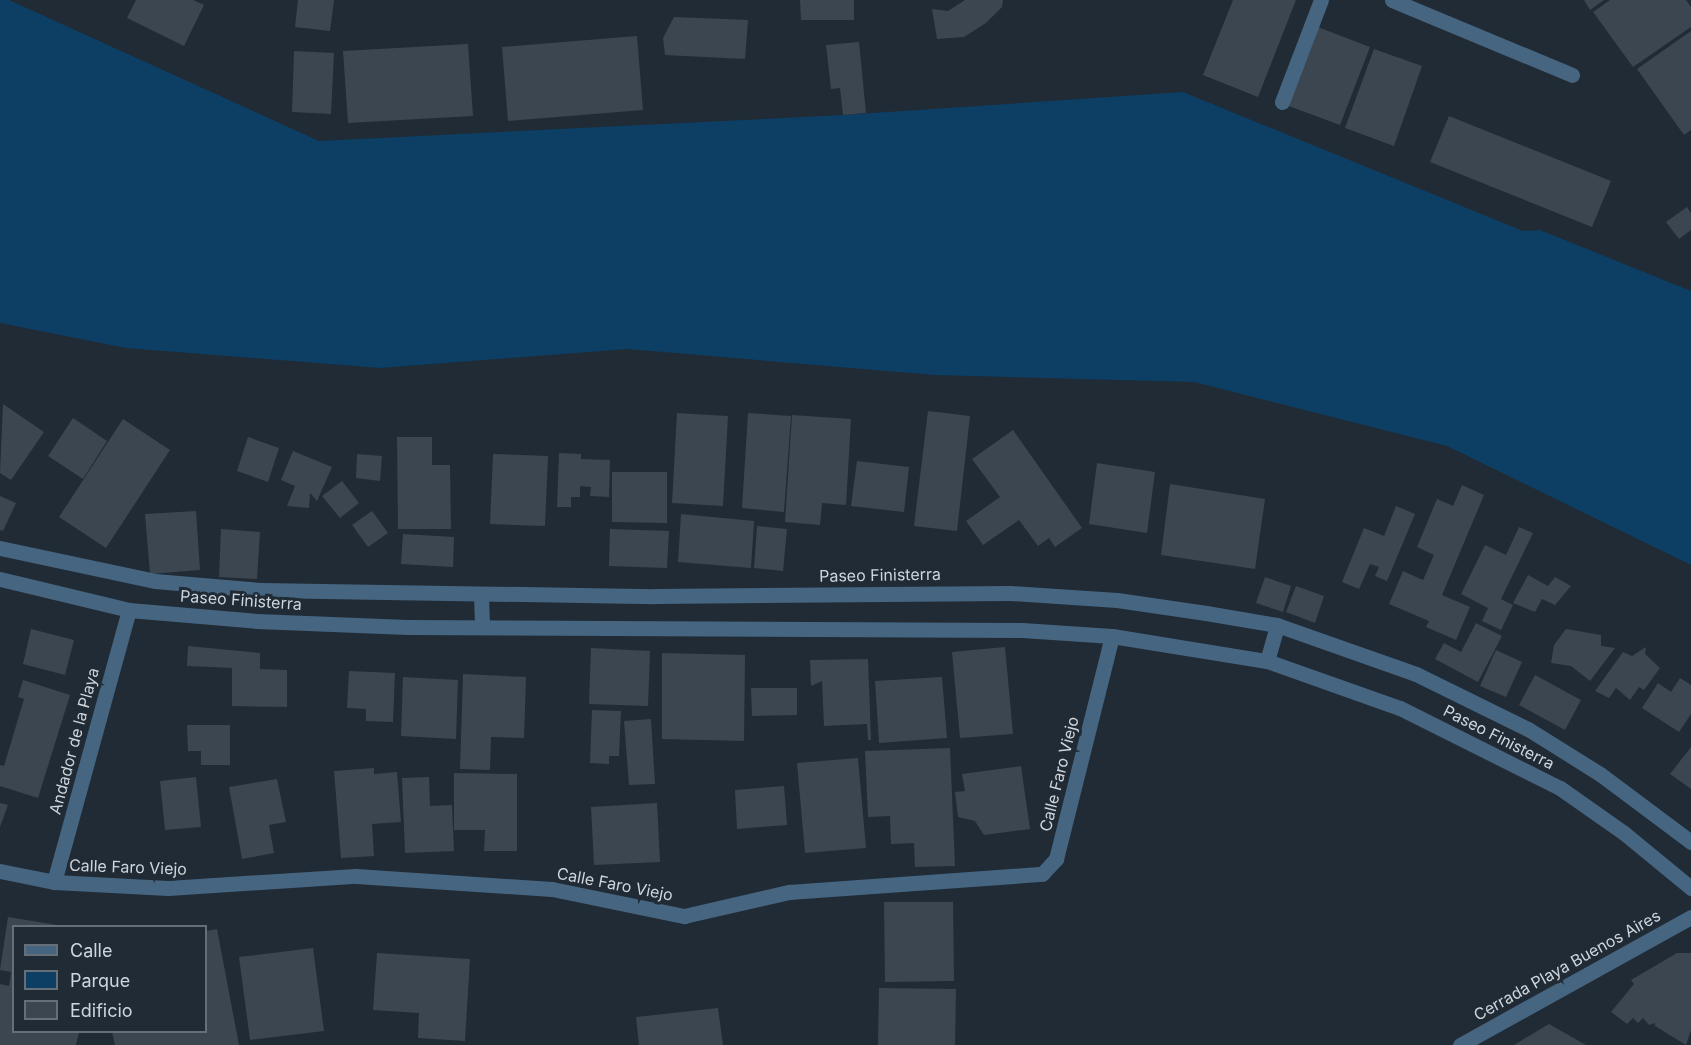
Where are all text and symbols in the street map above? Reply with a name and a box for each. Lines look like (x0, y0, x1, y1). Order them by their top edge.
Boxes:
street label: Paseo Finisterra (819, 564, 941, 586)
street label: Paseo Finisterra (180, 586, 302, 614)
street label: Andador de la Playa (45, 666, 103, 816)
street label: Paseo Finisterra (1440, 701, 1558, 773)
street label: Calle Faro Viejo (1035, 715, 1083, 833)
street label: Calle Faro Viejo (69, 855, 187, 879)
street label: Calle Faro Viejo (555, 863, 675, 905)
street label: Cerrada Playa Buenos Aires (1470, 906, 1664, 1024)
legend (12, 925, 207, 1033)
text: Calle (70, 940, 112, 961)
text: Parque (70, 970, 130, 991)
text: Edificio (70, 1000, 133, 1021)

